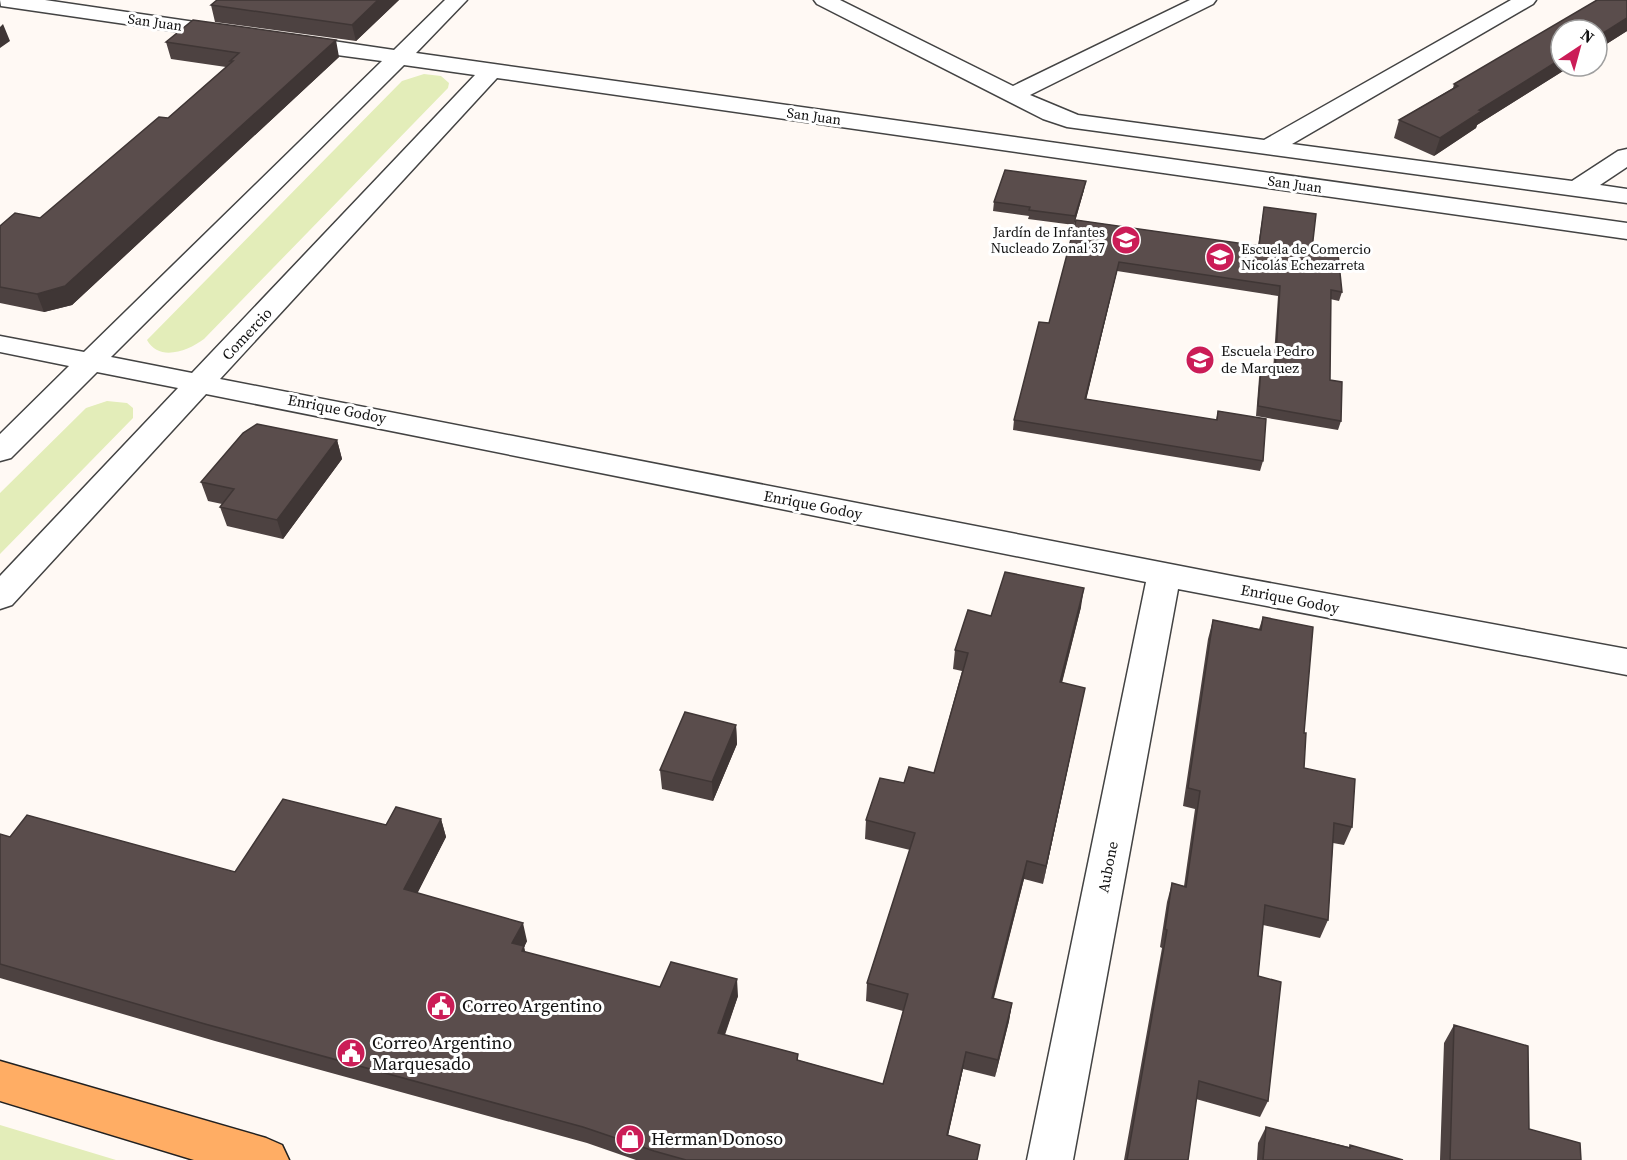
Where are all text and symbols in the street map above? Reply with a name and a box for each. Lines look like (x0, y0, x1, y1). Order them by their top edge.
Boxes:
street label: San Juan (127, 8, 184, 36)
north arrow (1549, 18, 1609, 78)
text: N (1577, 24, 1599, 48)
street label: San Juan (786, 102, 843, 130)
street label: San Juan (1267, 170, 1324, 198)
place label: Jardín de Infantes Nucleado Zonal 37 (991, 222, 1105, 258)
school or university icon: Jardín de Infantes Nucleado Zonal 37 (1110, 224, 1142, 256)
place label: Escuela de Comercio Nicolás Echezarreta (1241, 239, 1371, 275)
school or university icon: Escuela de Comercio Nicolás Echezarreta (1204, 241, 1236, 273)
street label: Comercio (217, 303, 277, 365)
place label: Escuela Pedro de Marquez (1221, 340, 1315, 378)
school or university icon: Escuela Pedro de Marquez (1184, 344, 1216, 376)
street label: Enrique Godoy (286, 389, 388, 428)
street label: Enrique Godoy (762, 485, 864, 524)
street label: Enrique Godoy (1239, 579, 1341, 618)
street label: Aubone (1092, 839, 1123, 894)
public building icon: Correo Argentino (425, 990, 457, 1022)
place label: Correo Argentino (462, 993, 602, 1018)
place label: Correo Argentino Marquesado (372, 1030, 512, 1076)
public building icon: Correo Argentino Marquesado (335, 1037, 367, 1069)
shop icon: Herman Donoso (614, 1123, 646, 1155)
place label: Herman Donoso (651, 1126, 783, 1151)

